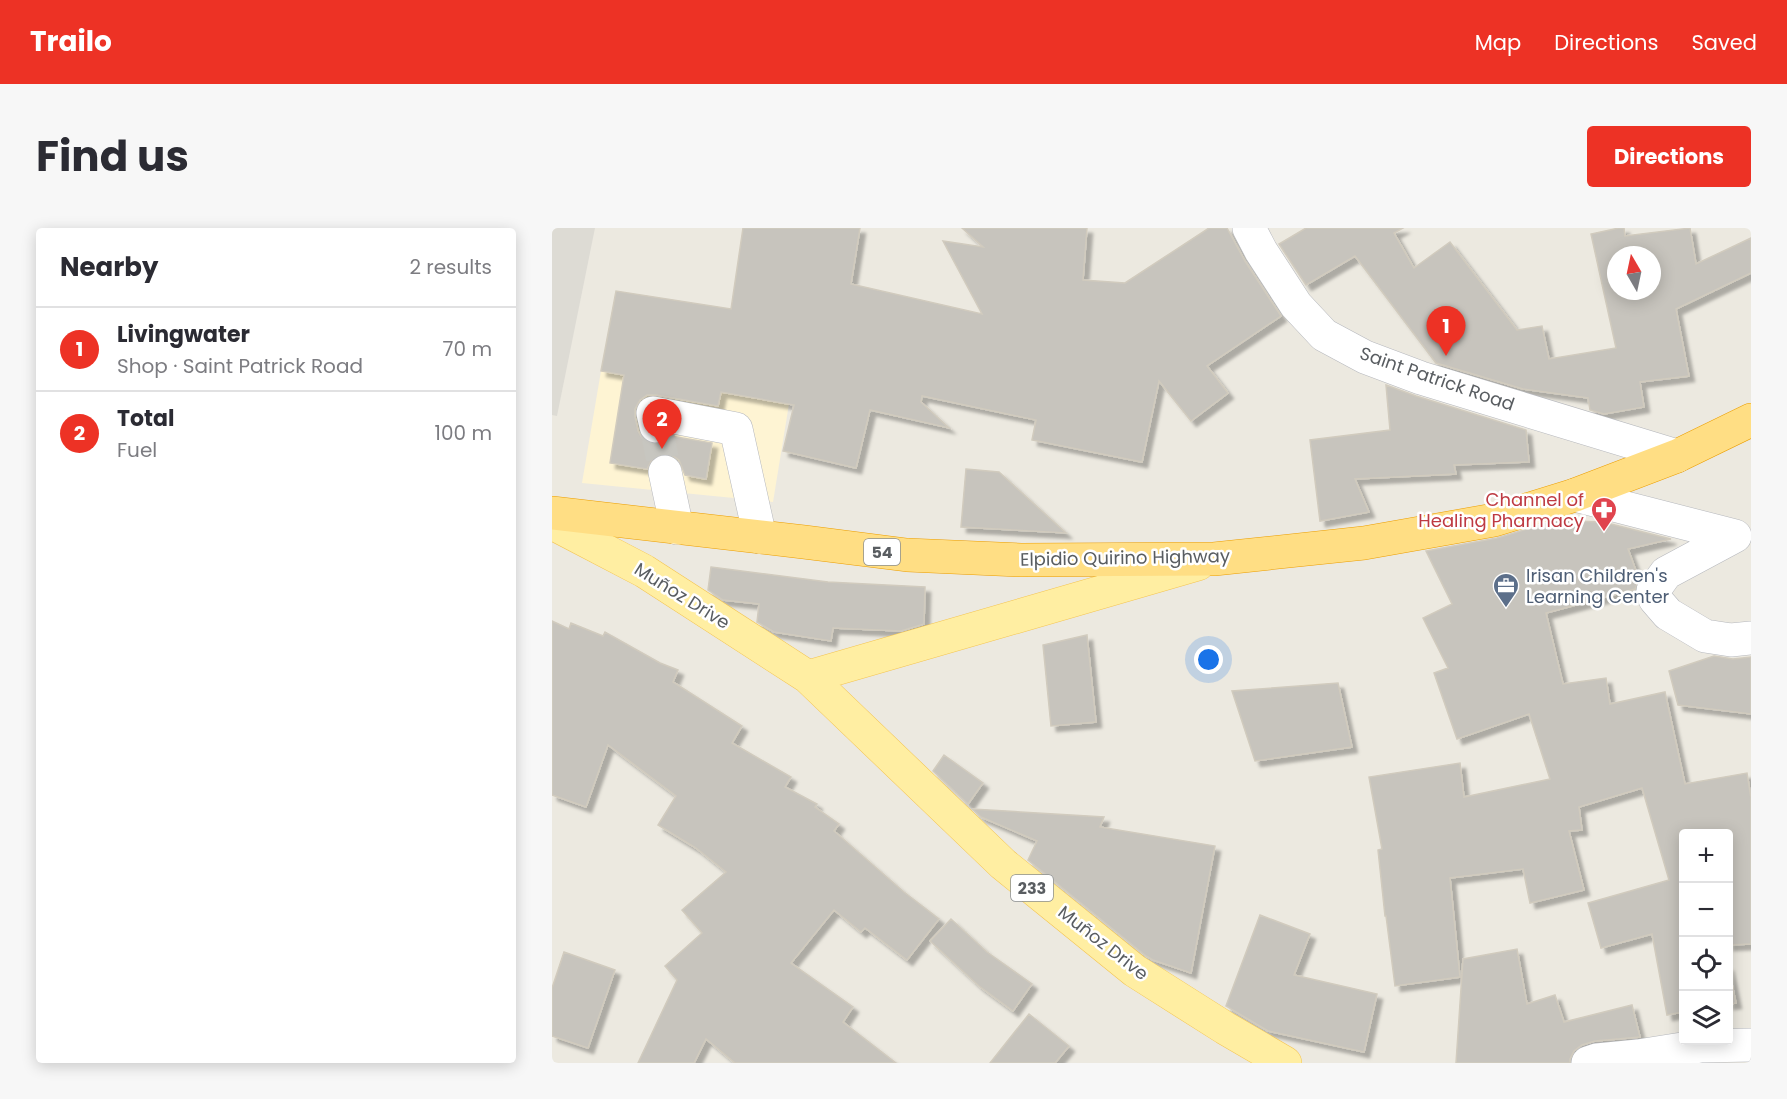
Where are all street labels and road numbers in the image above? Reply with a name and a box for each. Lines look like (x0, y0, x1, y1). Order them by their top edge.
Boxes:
street label: Saint Patrick Road (1356, 340, 1518, 417)
road number: 54 (864, 539, 900, 565)
street label: Elpidio Quirino Highway (1020, 543, 1230, 572)
street label: Muñoz Drive (630, 556, 735, 635)
road number: 233 (1011, 875, 1053, 901)
street label: Muñoz Drive (1053, 899, 1154, 986)

